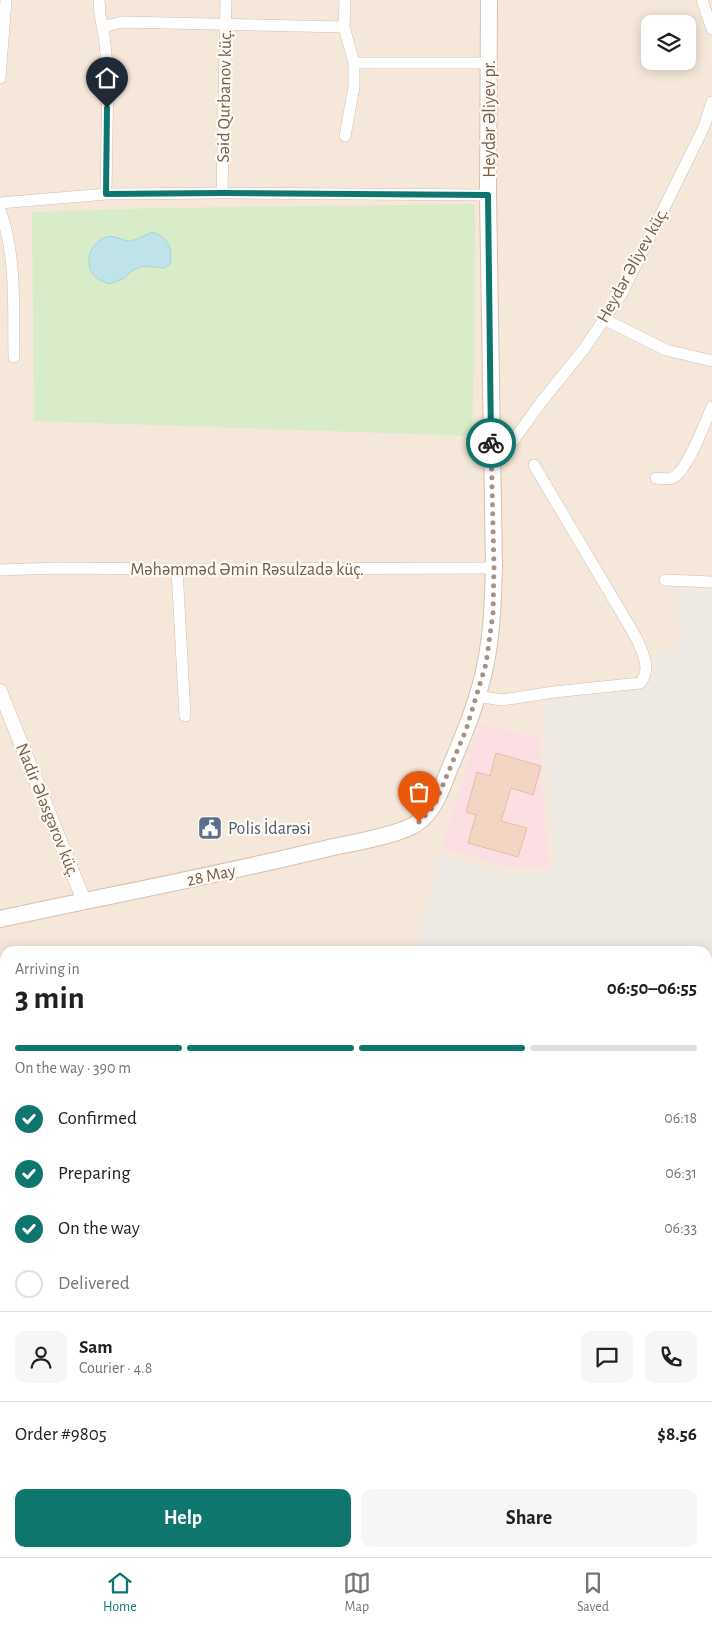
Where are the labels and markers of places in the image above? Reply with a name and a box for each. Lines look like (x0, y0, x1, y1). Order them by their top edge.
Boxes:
pin (86, 57, 128, 108)
pin (398, 771, 440, 822)
public building icon: Polis İdarəsi (197, 815, 223, 841)
place label: Polis İdarəsi (228, 818, 311, 838)

